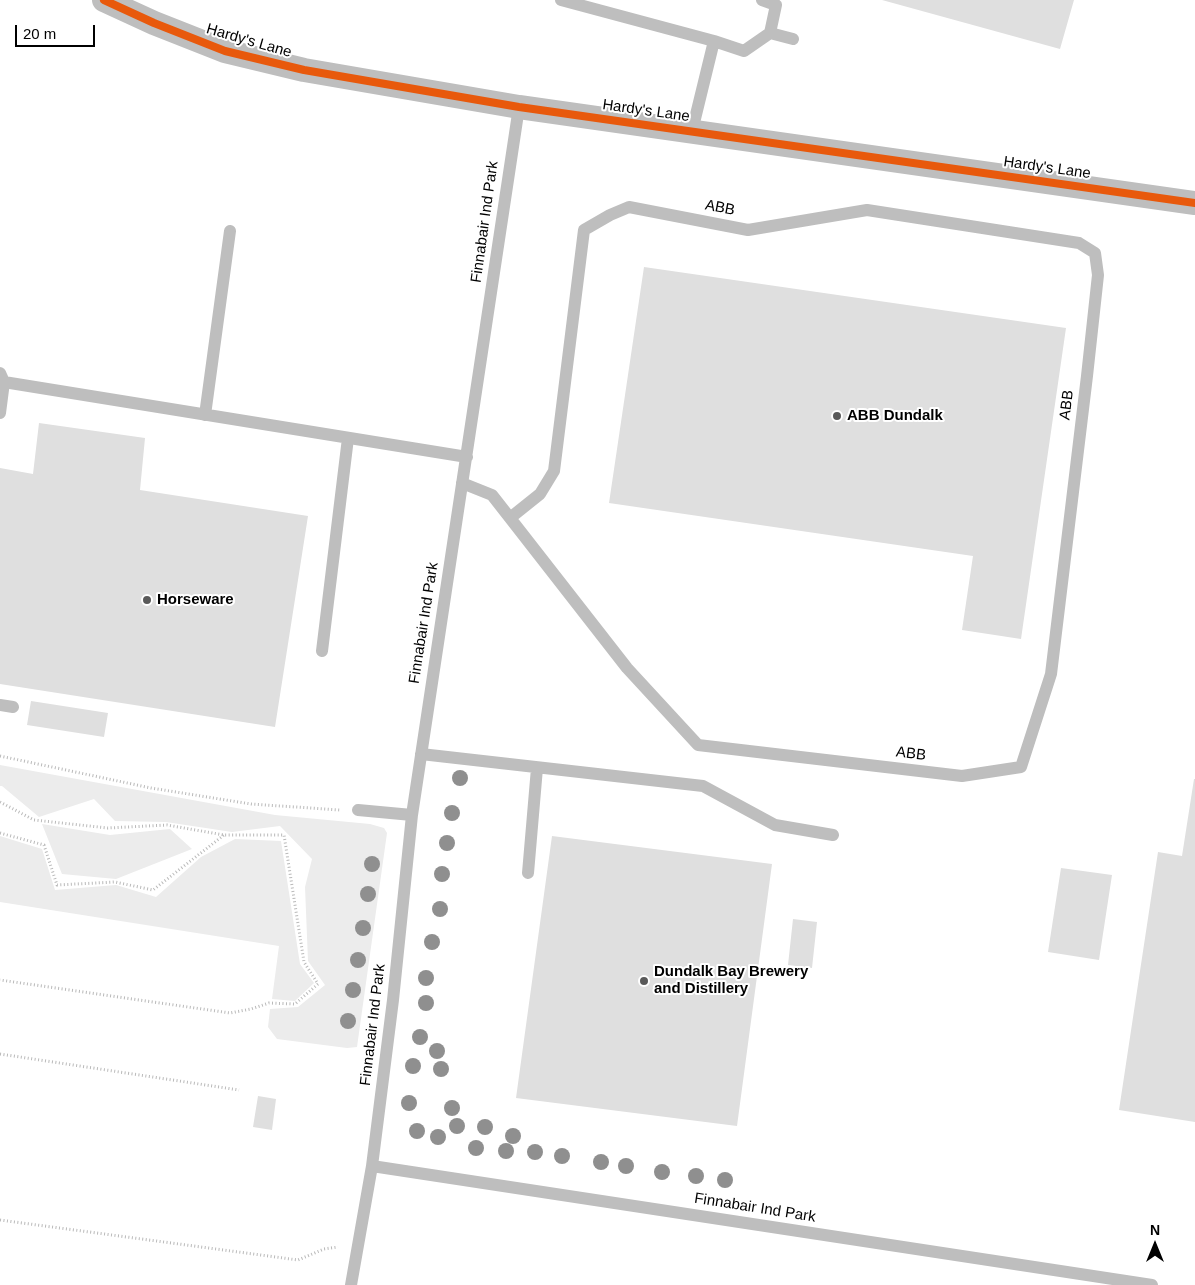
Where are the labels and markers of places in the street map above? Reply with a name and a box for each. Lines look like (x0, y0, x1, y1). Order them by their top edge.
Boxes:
place label: ABB Dundalk (847, 407, 943, 425)
marker: ABB Dundalk (831, 410, 843, 422)
place label: Horseware (157, 591, 234, 609)
marker: Horseware (141, 594, 153, 606)
place label: Dundalk Bay Brewery and Distillery (654, 963, 808, 998)
marker: Dundalk Bay Brewery and Distillery (638, 975, 650, 987)

